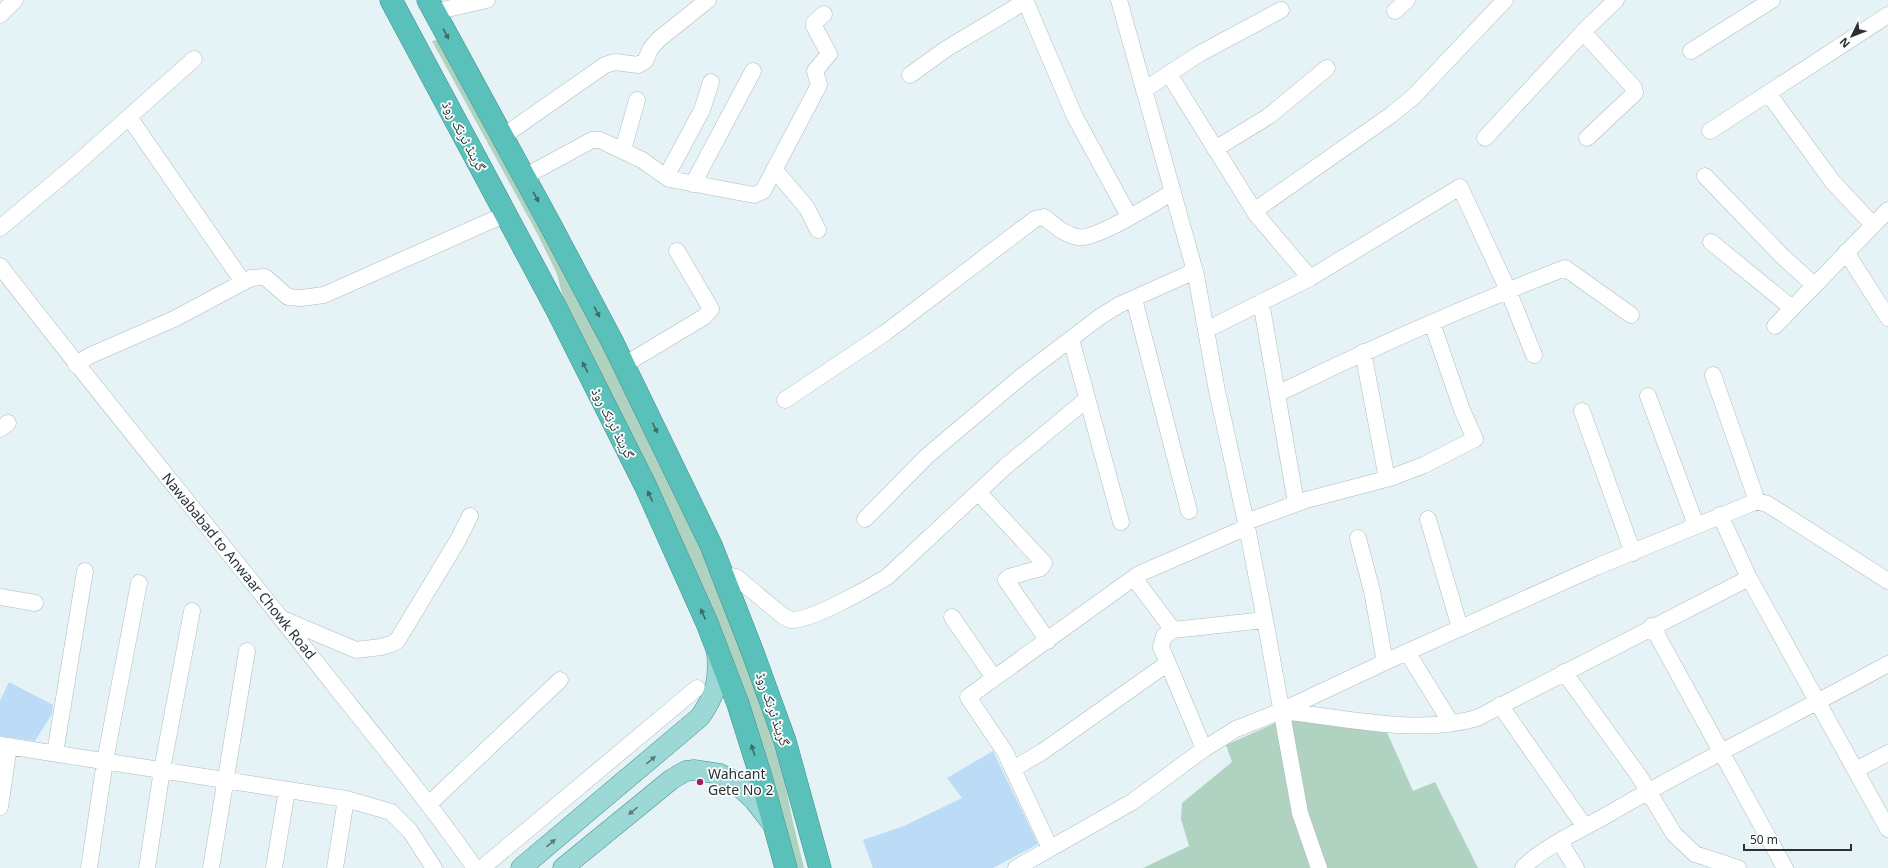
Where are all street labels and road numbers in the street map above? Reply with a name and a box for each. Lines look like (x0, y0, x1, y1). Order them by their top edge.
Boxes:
street label: گرینڈ ٹرنک روڈ (438, 97, 491, 174)
street label: گرینڈ ٹرنک روڈ (587, 384, 640, 462)
street label: Nawababad to Anwaar Chowk Road (158, 468, 321, 663)
street label: گرینڈ ٹرنک روڈ (752, 669, 795, 749)

